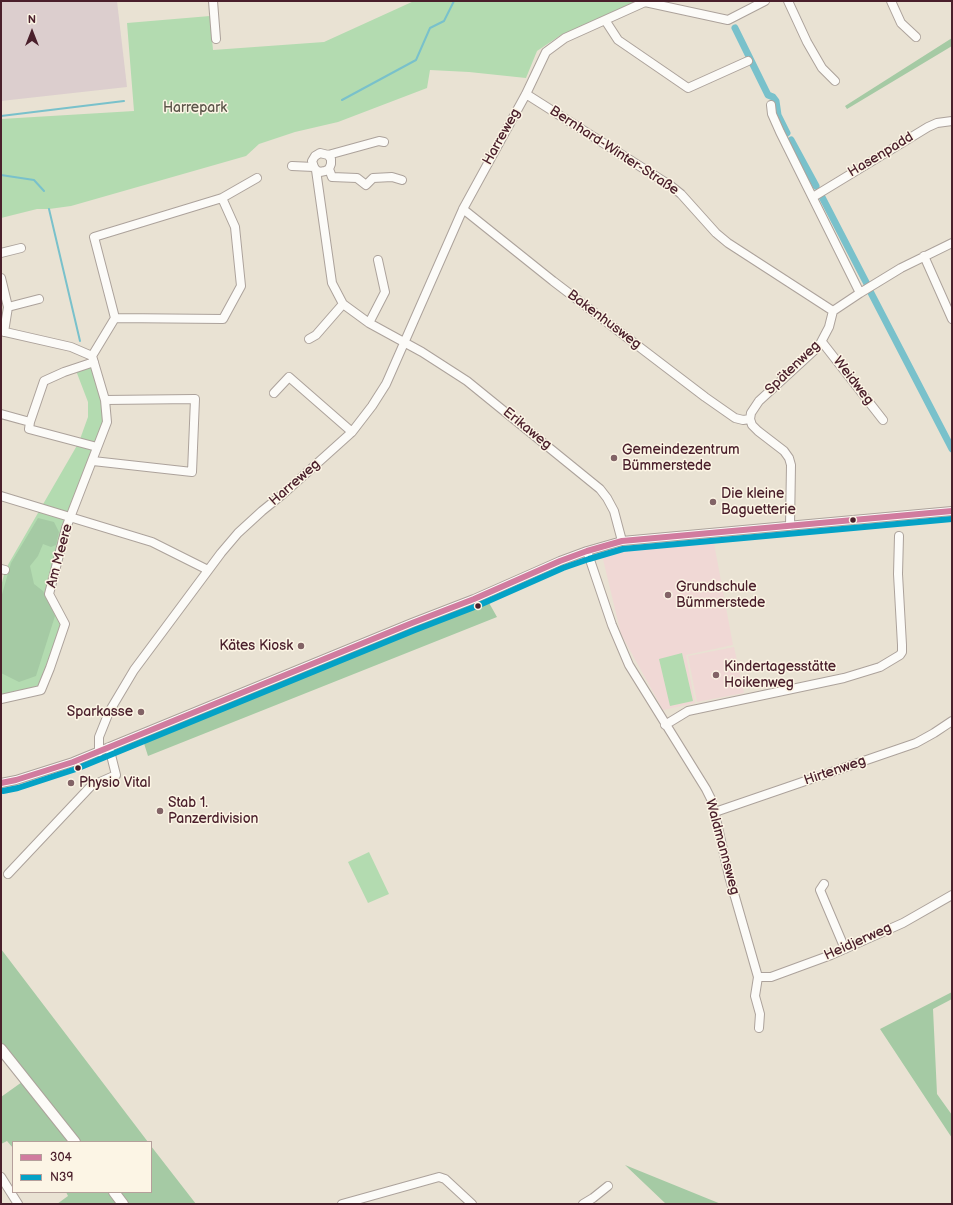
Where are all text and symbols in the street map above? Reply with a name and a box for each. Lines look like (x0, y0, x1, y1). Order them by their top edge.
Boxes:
north arrow (12, 12, 52, 52)
text: N (28, 13, 36, 26)
park label: Harrepark (163, 100, 227, 116)
street label: Bernhard-Winter-Straße (546, 103, 682, 199)
street label: Harreweg (480, 106, 524, 168)
street label: Hasenpadd (845, 129, 917, 181)
street label: Bakenhusweg (564, 287, 644, 353)
street label: Spätenweg (762, 338, 824, 398)
street label: Weidweg (829, 353, 877, 409)
street label: Erikaweg (499, 404, 555, 454)
place label: Gemeindezentrum Bümmerstede (622, 442, 740, 474)
marker: Gemeindezentrum Bümmerstede (609, 453, 619, 463)
street label: Harreweg (266, 456, 324, 510)
place label: Die kleine Baguetterie (721, 486, 796, 518)
marker: Die kleine Baguetterie (708, 497, 718, 507)
unlabelled marker (848, 515, 858, 525)
street label: Am Meere (43, 522, 77, 590)
place label: Grundschule Bümmerstede (676, 579, 765, 612)
marker: Grundschule Bümmerstede (663, 590, 673, 600)
unlabelled marker (473, 601, 483, 611)
place label: Kätes Kiosk (219, 638, 293, 654)
marker: Kätes Kiosk (296, 641, 306, 651)
place label: Kindertagesstätte Hoikenweg (724, 659, 836, 692)
marker: Kindertagesstätte Hoikenweg (711, 670, 721, 680)
place label: Sparkasse (67, 704, 133, 720)
marker: Sparkasse (136, 707, 146, 717)
street label: Hirtenweg (802, 753, 868, 789)
unlabelled marker (73, 763, 83, 773)
place label: Physio Vital (79, 775, 151, 791)
marker: Physio Vital (66, 778, 76, 788)
place label: Stab 1. Panzerdivision (168, 795, 258, 828)
street label: Waldmannsweg (701, 797, 743, 897)
marker: Stab 1. Panzerdivision (155, 806, 165, 816)
street label: Heidjerweg (822, 920, 894, 964)
legend (12, 1141, 152, 1193)
text: 304 (50, 1150, 72, 1165)
text: N39 (50, 1170, 73, 1185)

